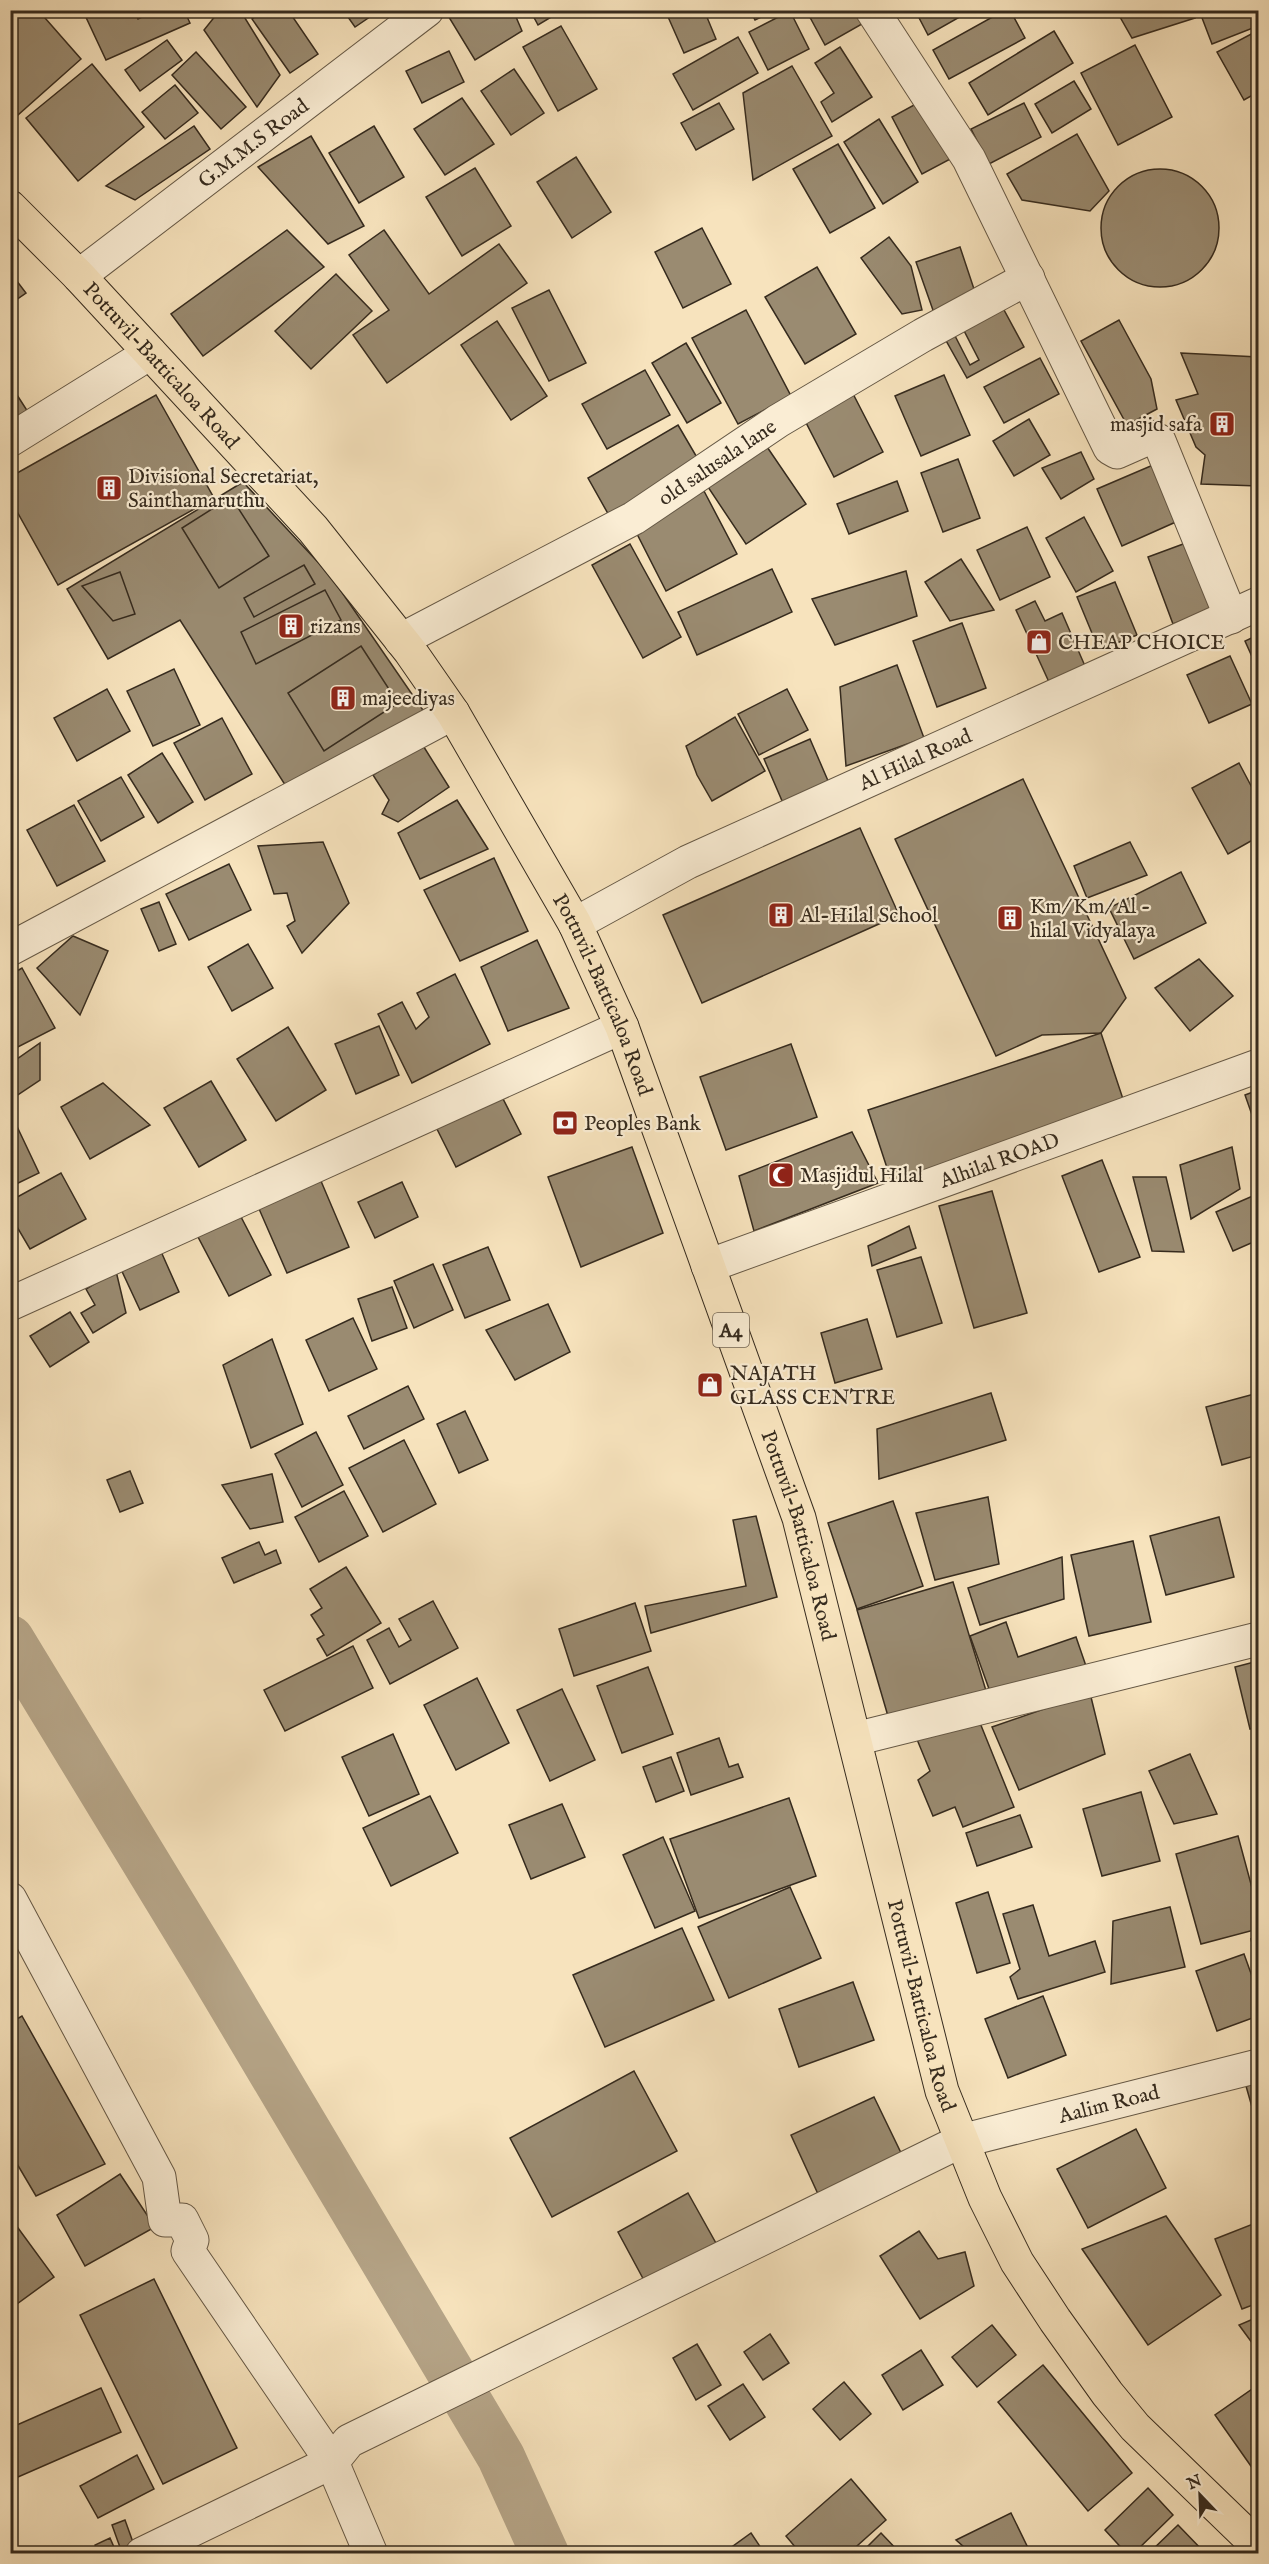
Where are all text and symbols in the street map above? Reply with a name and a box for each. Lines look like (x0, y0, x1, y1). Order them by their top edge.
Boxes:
street label: G.M.M.S Road (193, 93, 315, 195)
street label: Pottuvil-Batticaloa Road (76, 277, 245, 456)
building icon: masjid safa (1207, 409, 1237, 439)
place label: masjid safa (1110, 412, 1203, 439)
street label: old salusala lane (653, 414, 783, 513)
place label: Divisional Secretariat, Sainthamaruthu (128, 464, 318, 515)
building icon: Divisional Secretariat, Sainthamaruthu (94, 473, 124, 503)
building icon: rizans (276, 611, 306, 641)
place label: rizans (310, 614, 361, 641)
shop icon: CHEAP CHOICE (1024, 627, 1054, 657)
place label: CHEAP CHOICE (1058, 630, 1225, 657)
building icon: majeediyas (328, 683, 358, 713)
place label: majeediyas (362, 686, 455, 713)
street label: Al Hilal Road (854, 723, 977, 798)
street label: Pottuvil-Batticaloa Road (545, 889, 658, 1100)
place label: Km/ Km/ Al - hilal Vidyalaya (1030, 894, 1156, 945)
building icon: Al-Hilal School (766, 900, 796, 930)
place label: Al-Hilal School (799, 903, 938, 930)
building icon: Km/ Km/ Al - hilal Vidyalaya (995, 903, 1025, 933)
bank icon: Peoples Bank (550, 1108, 580, 1138)
place label: Peoples Bank (584, 1111, 702, 1138)
street label: Alhilal ROAD (935, 1127, 1063, 1196)
mosque icon: Masjidul Hilal (766, 1160, 796, 1190)
place label: Masjidul Hilal (800, 1163, 924, 1190)
road number: A4 (713, 1313, 749, 1347)
place label: NAJATH GLASS CENTRE (730, 1361, 895, 1412)
shop icon: NAJATH GLASS CENTRE (695, 1370, 725, 1400)
street label: Pottuvil-Batticaloa Road (754, 1427, 841, 1644)
street label: Pottuvil-Batticaloa Road (880, 1897, 961, 2117)
street label: Aalim Road (1055, 2079, 1163, 2131)
north arrow (1170, 2465, 1230, 2525)
text: N (1184, 2471, 1205, 2495)

